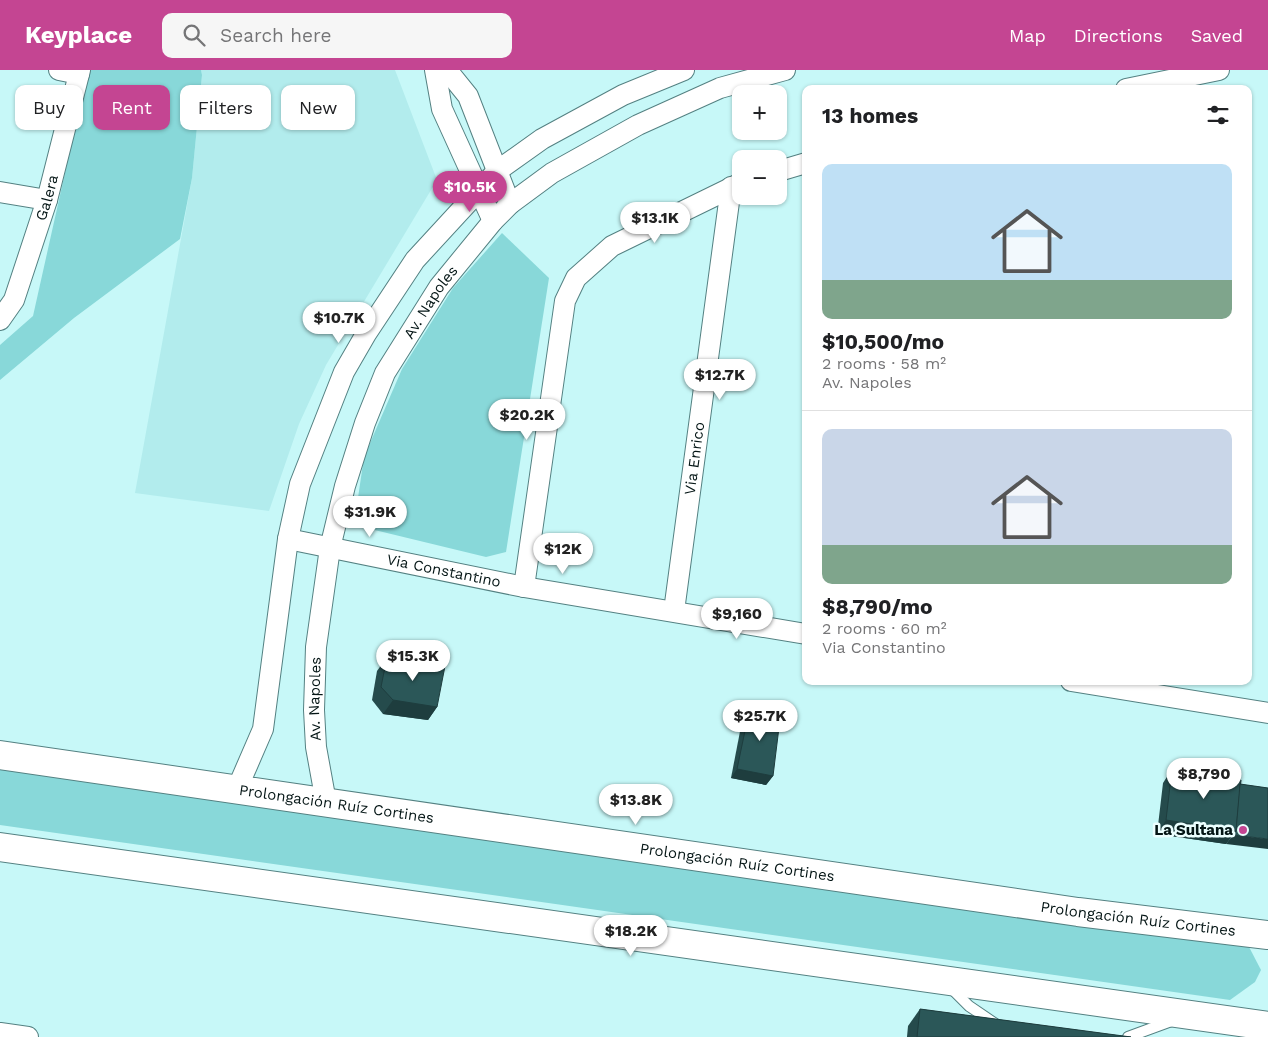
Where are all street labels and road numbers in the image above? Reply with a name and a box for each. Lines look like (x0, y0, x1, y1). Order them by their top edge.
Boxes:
street label: Galera (32, 172, 62, 223)
street label: Av. Napoles (400, 262, 462, 342)
street label: Via Enrico (681, 421, 708, 496)
street label: Via Constantino (385, 550, 503, 591)
street label: Av. Napoles (305, 656, 325, 742)
street label: Prolongación Ruíz Cortines (238, 781, 435, 827)
street label: Prolongación Ruíz Cortines (639, 839, 836, 885)
street label: Prolongación Ruíz Cortines (1039, 898, 1237, 940)

